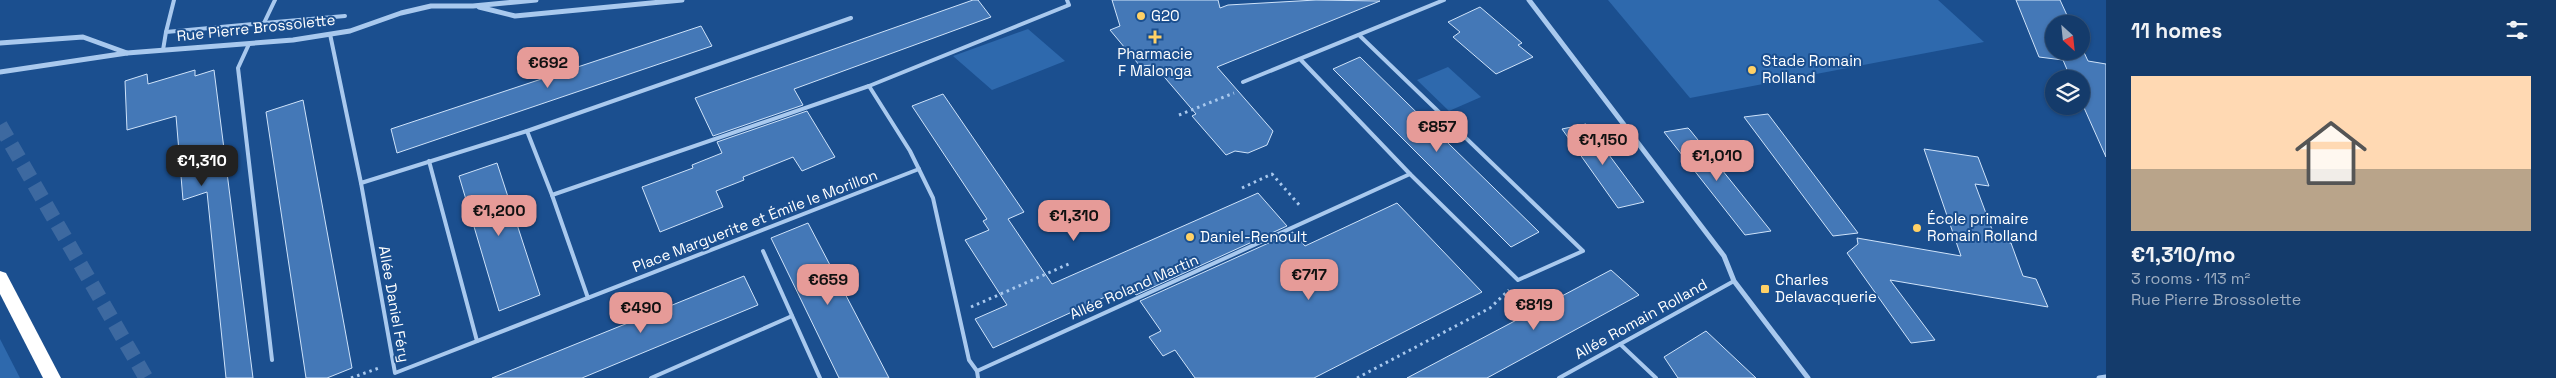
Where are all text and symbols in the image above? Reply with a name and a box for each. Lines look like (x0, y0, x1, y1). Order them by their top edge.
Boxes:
place label: G20 (1151, 6, 1180, 25)
street label: Rue Pierre Brossolette (176, 10, 336, 45)
marker: G20 (1135, 10, 1147, 22)
north arrow (2045, 15, 2090, 60)
map controls (2045, 15, 2090, 115)
icon: filters (2503, 16, 2531, 44)
text: 11 homes (2131, 17, 2222, 44)
marker: Pharmacie F Malonga (1149, 31, 1161, 43)
place label: Pharmacie F Malonga (1117, 44, 1193, 80)
pin: €692 (518, 46, 578, 89)
place label: Stade Romain Rolland (1762, 51, 1862, 87)
text: €692 (528, 52, 568, 73)
marker: Stade Romain Rolland (1746, 64, 1758, 76)
button: layers (2045, 70, 2090, 115)
icon: home (2286, 108, 2376, 198)
pin: €857 (1407, 110, 1467, 153)
text: €857 (1418, 116, 1456, 137)
pin: €1,150 (1562, 124, 1644, 166)
text: €1,150 (1578, 129, 1628, 150)
pin: €1,010 (1676, 140, 1758, 182)
pin: €1,310 (161, 144, 243, 187)
text: €1,010 (1692, 145, 1742, 166)
text: €1,310 (177, 150, 227, 171)
street label: Place Marguerite et Émile le Morillon (630, 165, 880, 276)
pin: €1,200 (458, 194, 540, 237)
text: €1,200 (472, 200, 526, 221)
pin: €1,310 (1033, 200, 1115, 242)
text: €1,310 (1049, 205, 1099, 226)
place label: École primaire Romain Rolland (1927, 209, 2038, 245)
marker: École primaire Romain Rolland (1911, 222, 1923, 234)
place label: Daniel-Renoult (1200, 227, 1307, 246)
marker: Daniel-Renoult (1184, 231, 1196, 243)
text: €1,310/mo (2131, 241, 2235, 268)
street label: Allée Daniel Féry (375, 244, 414, 364)
street label: Allée Roland Martin (1066, 250, 1201, 324)
pin: €717 (1279, 258, 1339, 301)
pin: €659 (798, 264, 858, 306)
text: €717 (1291, 264, 1327, 285)
text: 3 rooms · 113 m² (2131, 268, 2250, 289)
text: €659 (808, 269, 848, 290)
place label: Charles Delavacquerie (1775, 270, 1877, 306)
street label: Allée Romain Rolland (1571, 274, 1711, 363)
marker: Charles Delavacquerie (1759, 283, 1771, 295)
pin: €819 (1504, 288, 1564, 331)
text: Rue Pierre Brossolette (2131, 289, 2301, 310)
pin: €490 (611, 292, 671, 334)
text: €819 (1515, 294, 1553, 315)
text: €490 (620, 297, 662, 318)

